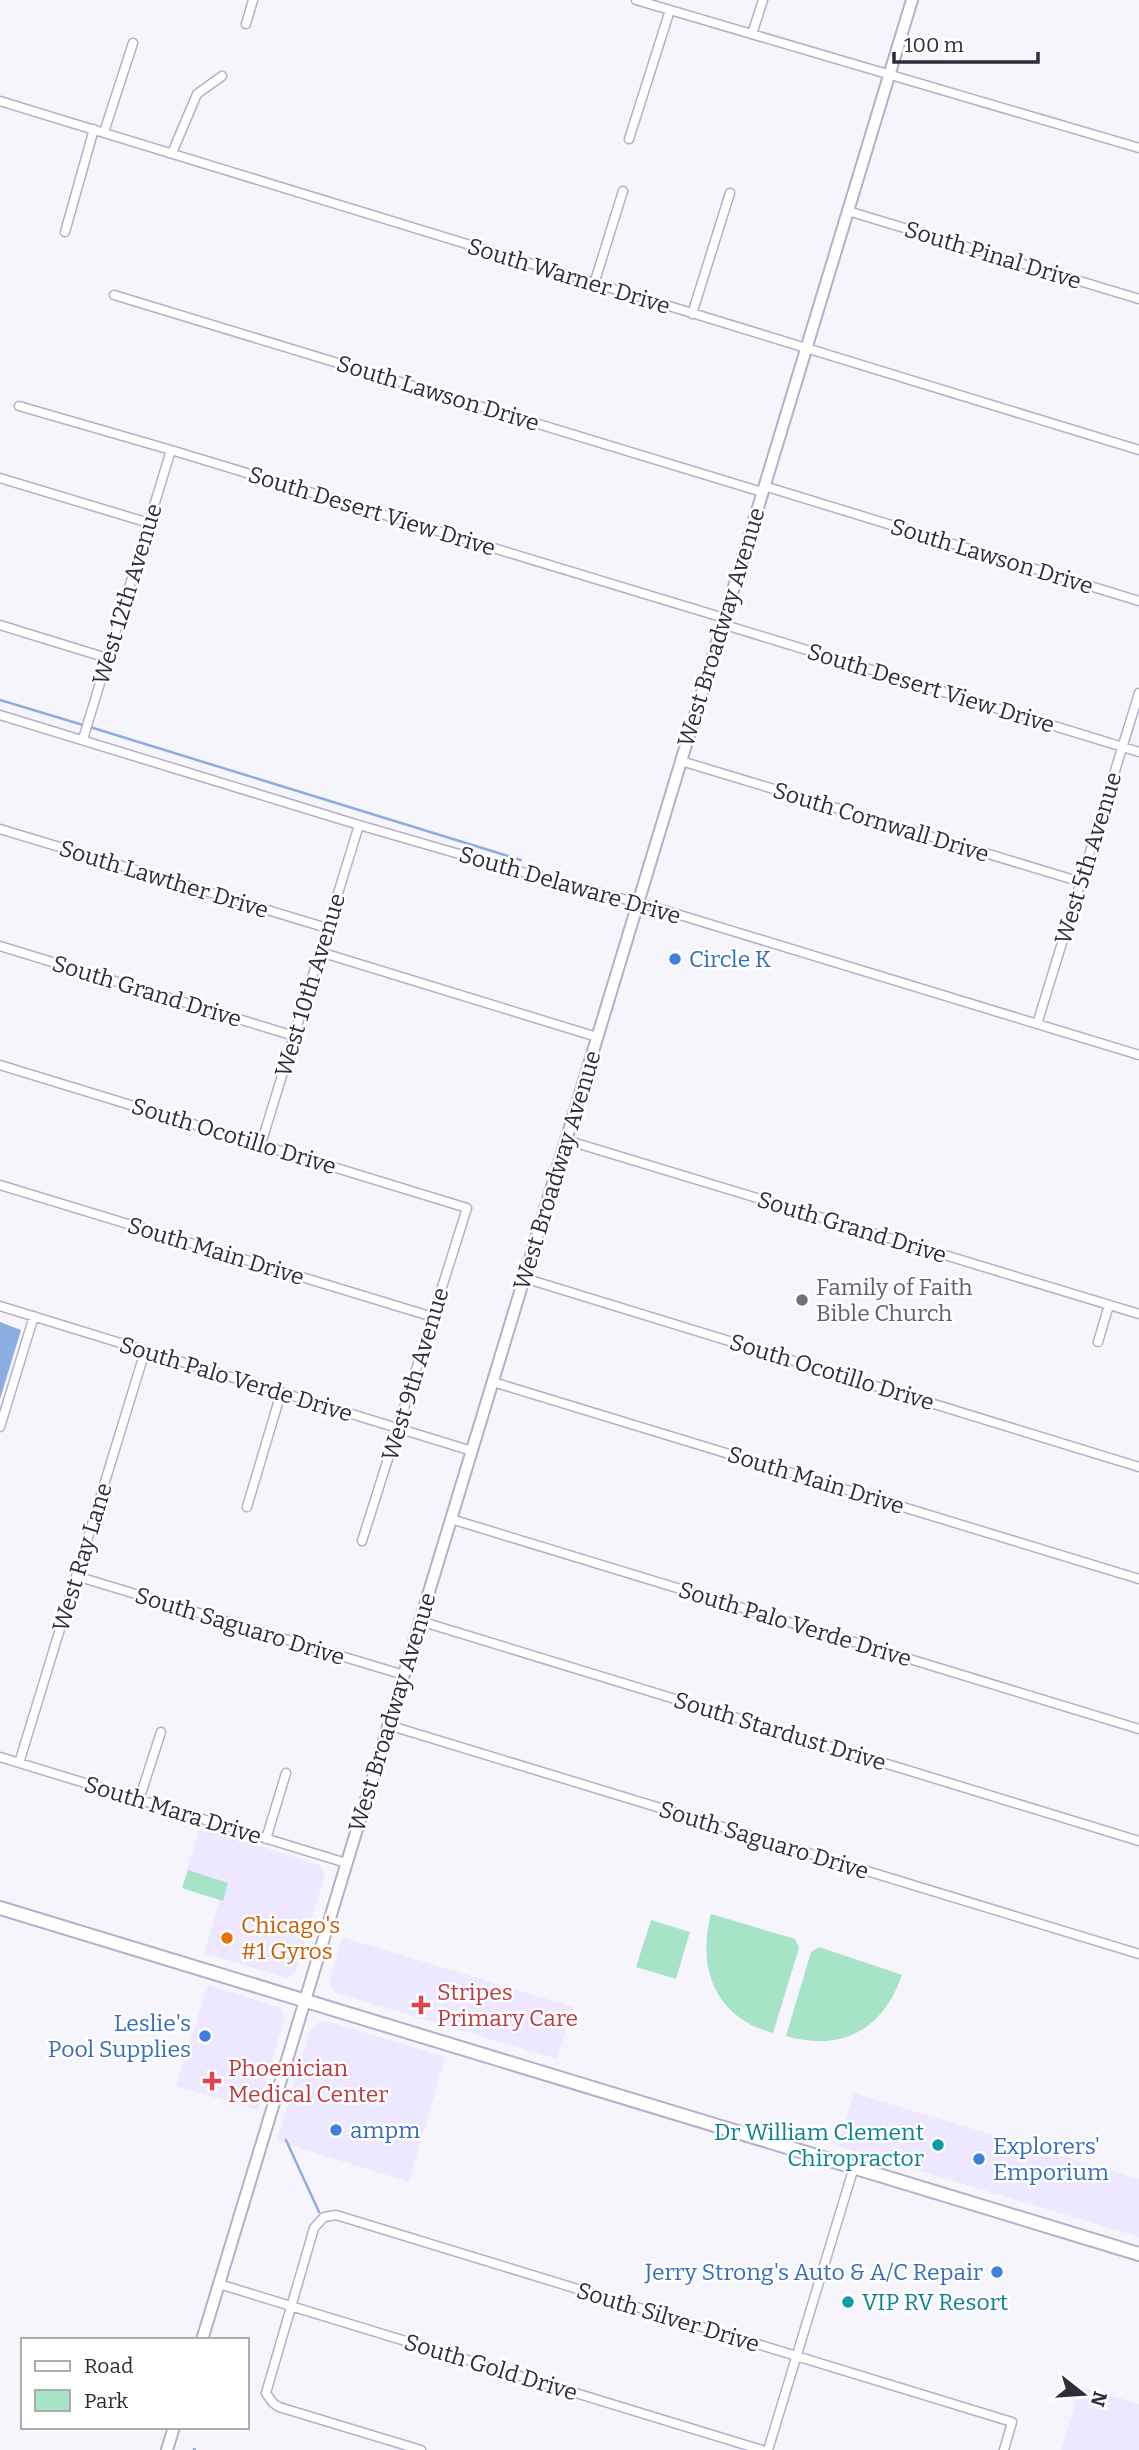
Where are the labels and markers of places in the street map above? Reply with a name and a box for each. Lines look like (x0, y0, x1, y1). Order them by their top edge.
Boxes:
place label: Circle K (689, 945, 771, 973)
marker: Circle K (667, 951, 683, 967)
place label: Family of Faith Bible Church (816, 1273, 973, 1327)
marker: Family of Faith Bible Church (794, 1292, 810, 1308)
place label: Chicago's #1 Gyros (241, 1911, 340, 1965)
marker: Chicago's #1 Gyros (219, 1930, 235, 1946)
place label: Stripes Primary Care (437, 1978, 578, 2032)
marker: Stripes Primary Care (411, 1995, 431, 2015)
place label: Leslie's Pool Supplies (48, 2009, 191, 2063)
marker: Leslie's Pool Supplies (197, 2028, 213, 2044)
place label: Phoenician Medical Center (228, 2054, 388, 2108)
marker: Phoenician Medical Center (202, 2071, 222, 2091)
place label: ampm (350, 2116, 420, 2144)
place label: Dr William Clement Chiropractor (714, 2118, 924, 2172)
marker: ampm (328, 2122, 344, 2138)
place label: Explorers' Emporium (993, 2132, 1109, 2186)
marker: Dr William Clement Chiropractor (930, 2137, 946, 2153)
marker: Explorers' Emporium (971, 2151, 987, 2167)
place label: Jerry Strong's Auto & A/C Repair (644, 2258, 983, 2286)
marker: Jerry Strong's Auto & A/C Repair (989, 2264, 1005, 2280)
place label: VIP RV Resort (862, 2288, 1008, 2316)
marker: VIP RV Resort (840, 2294, 856, 2310)

